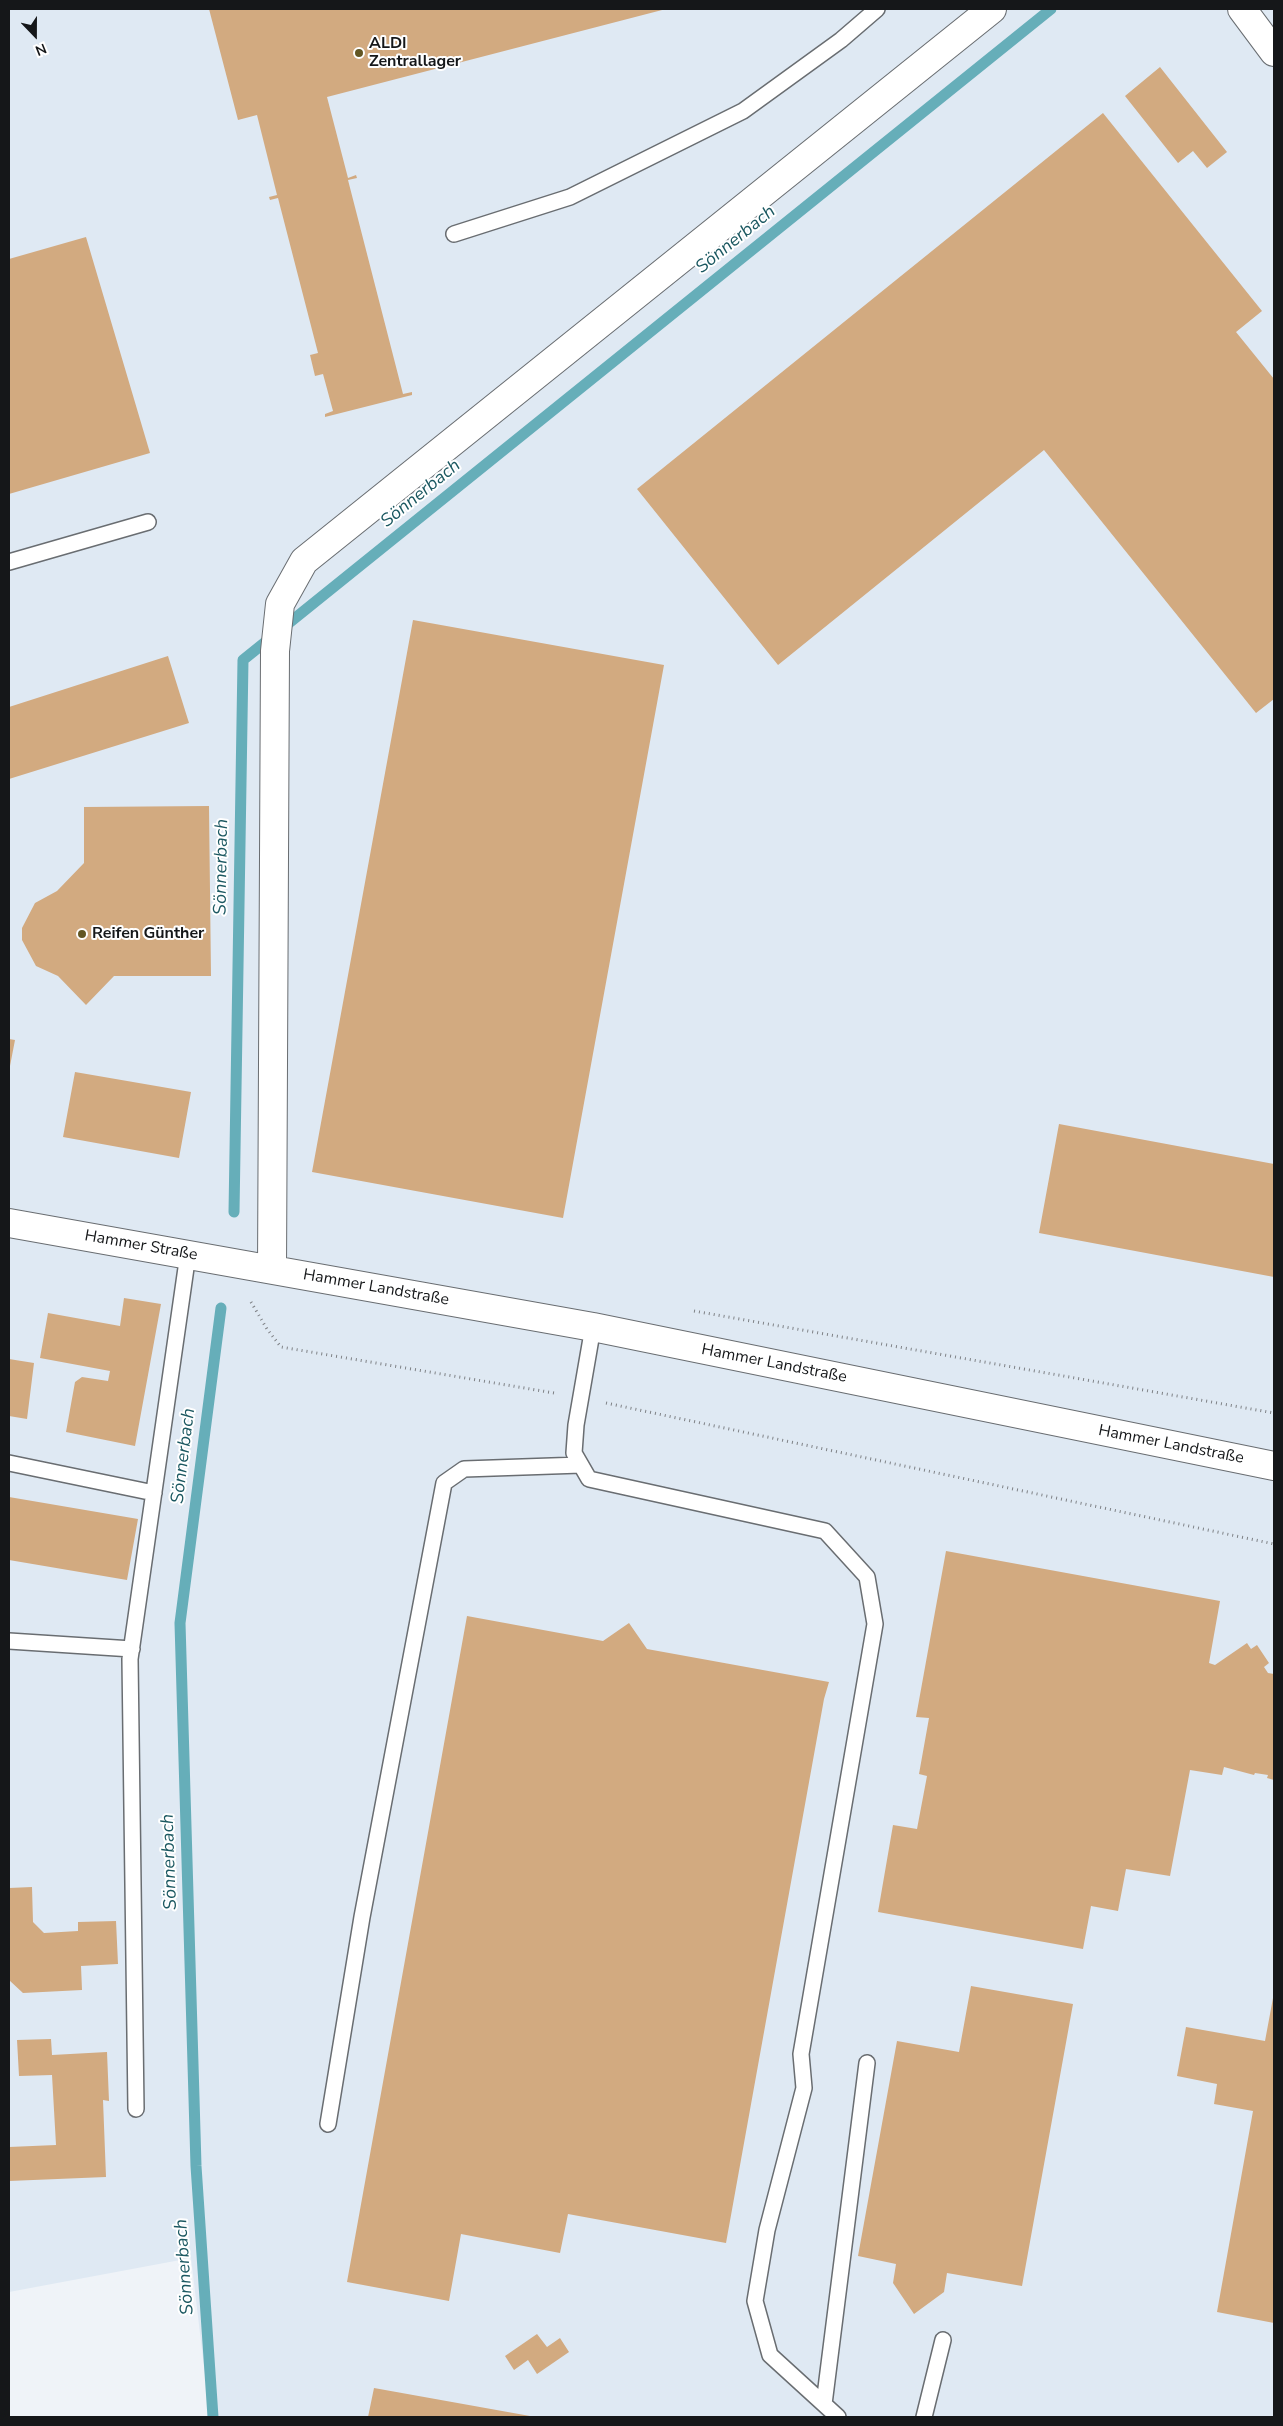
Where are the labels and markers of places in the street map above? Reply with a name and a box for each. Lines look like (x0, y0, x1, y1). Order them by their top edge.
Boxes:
place label: ALDI Zentrallager (369, 34, 461, 72)
marker: ALDI Zentrallager (353, 47, 365, 59)
place label: Reifen Günther (92, 924, 204, 944)
marker: Reifen Günther (76, 928, 88, 940)

